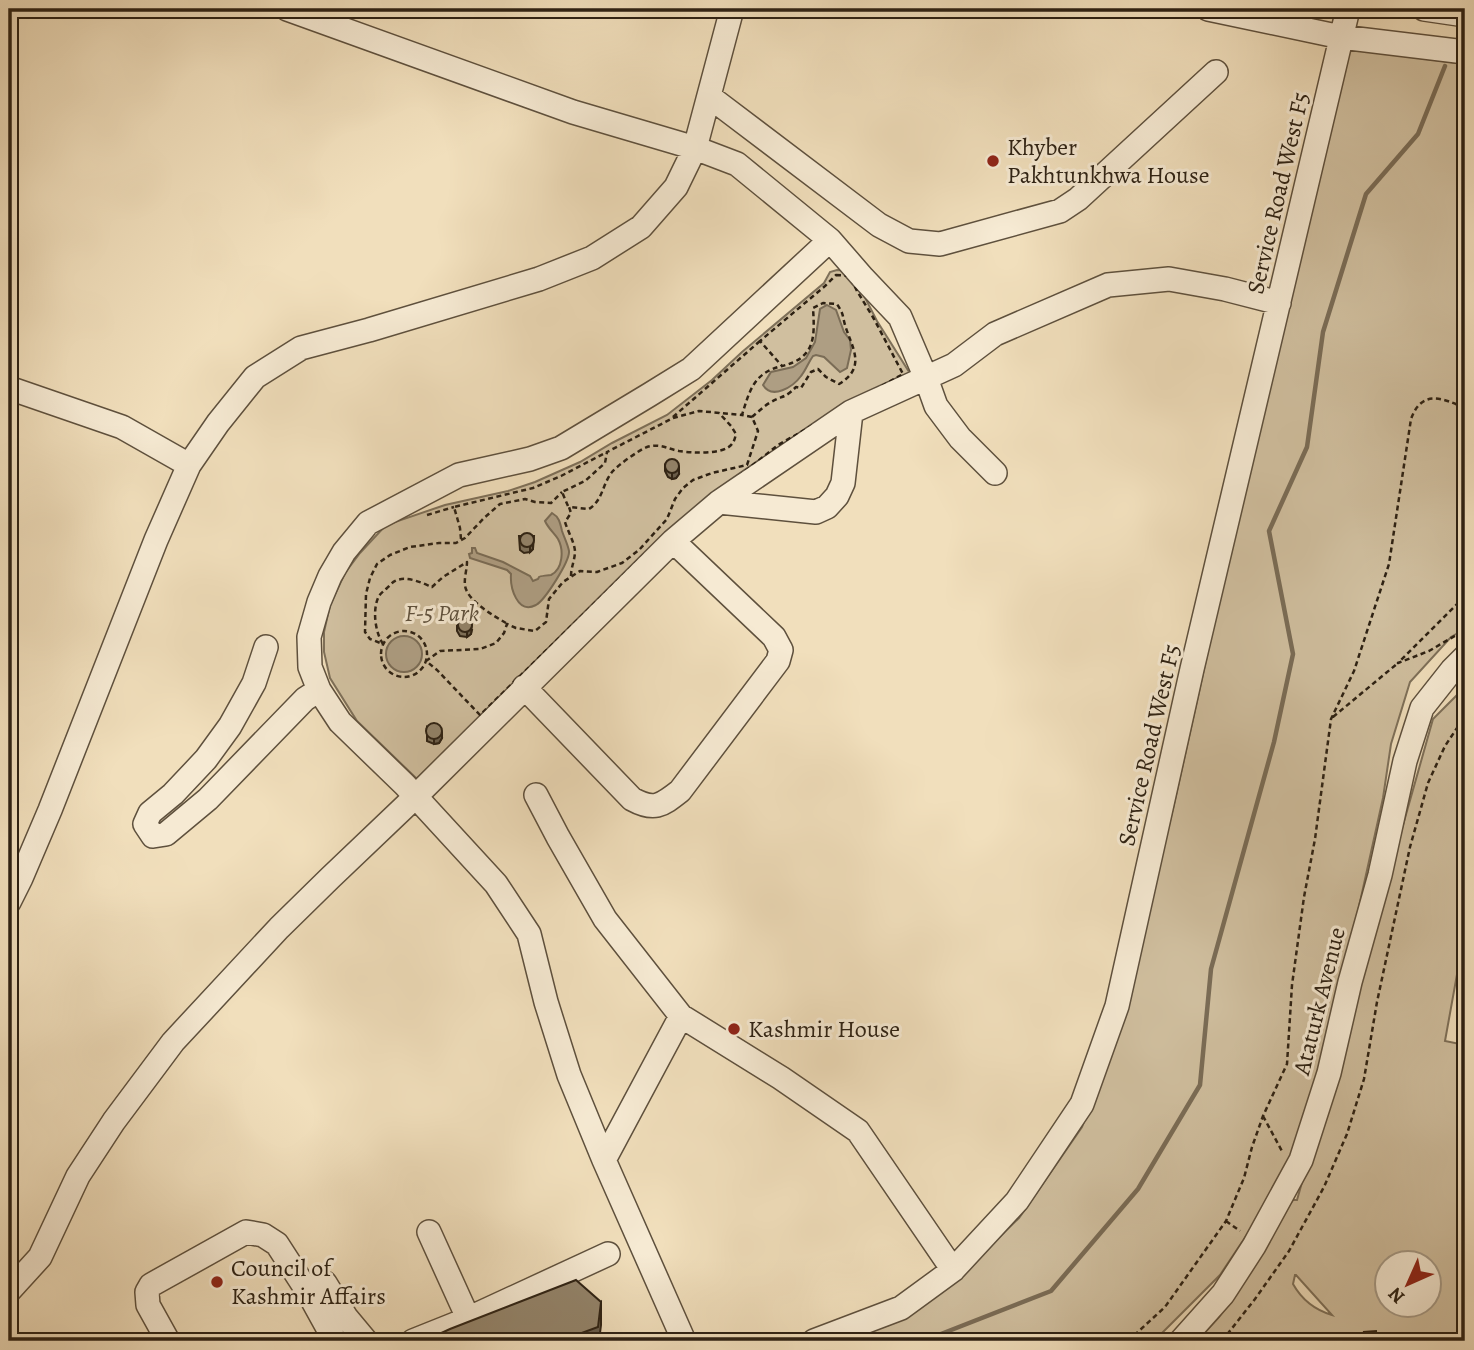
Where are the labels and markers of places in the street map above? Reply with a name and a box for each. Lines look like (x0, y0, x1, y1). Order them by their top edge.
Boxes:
place label: Khyber Pakhtunkhwa House (1007, 131, 1209, 191)
marker: Khyber Pakhtunkhwa House (985, 153, 1001, 169)
place label: Kashmir House (748, 1013, 900, 1045)
marker: Kashmir House (726, 1021, 742, 1037)
place label: Council of Kashmir Affairs (231, 1252, 386, 1312)
marker: Council of Kashmir Affairs (209, 1274, 225, 1290)

